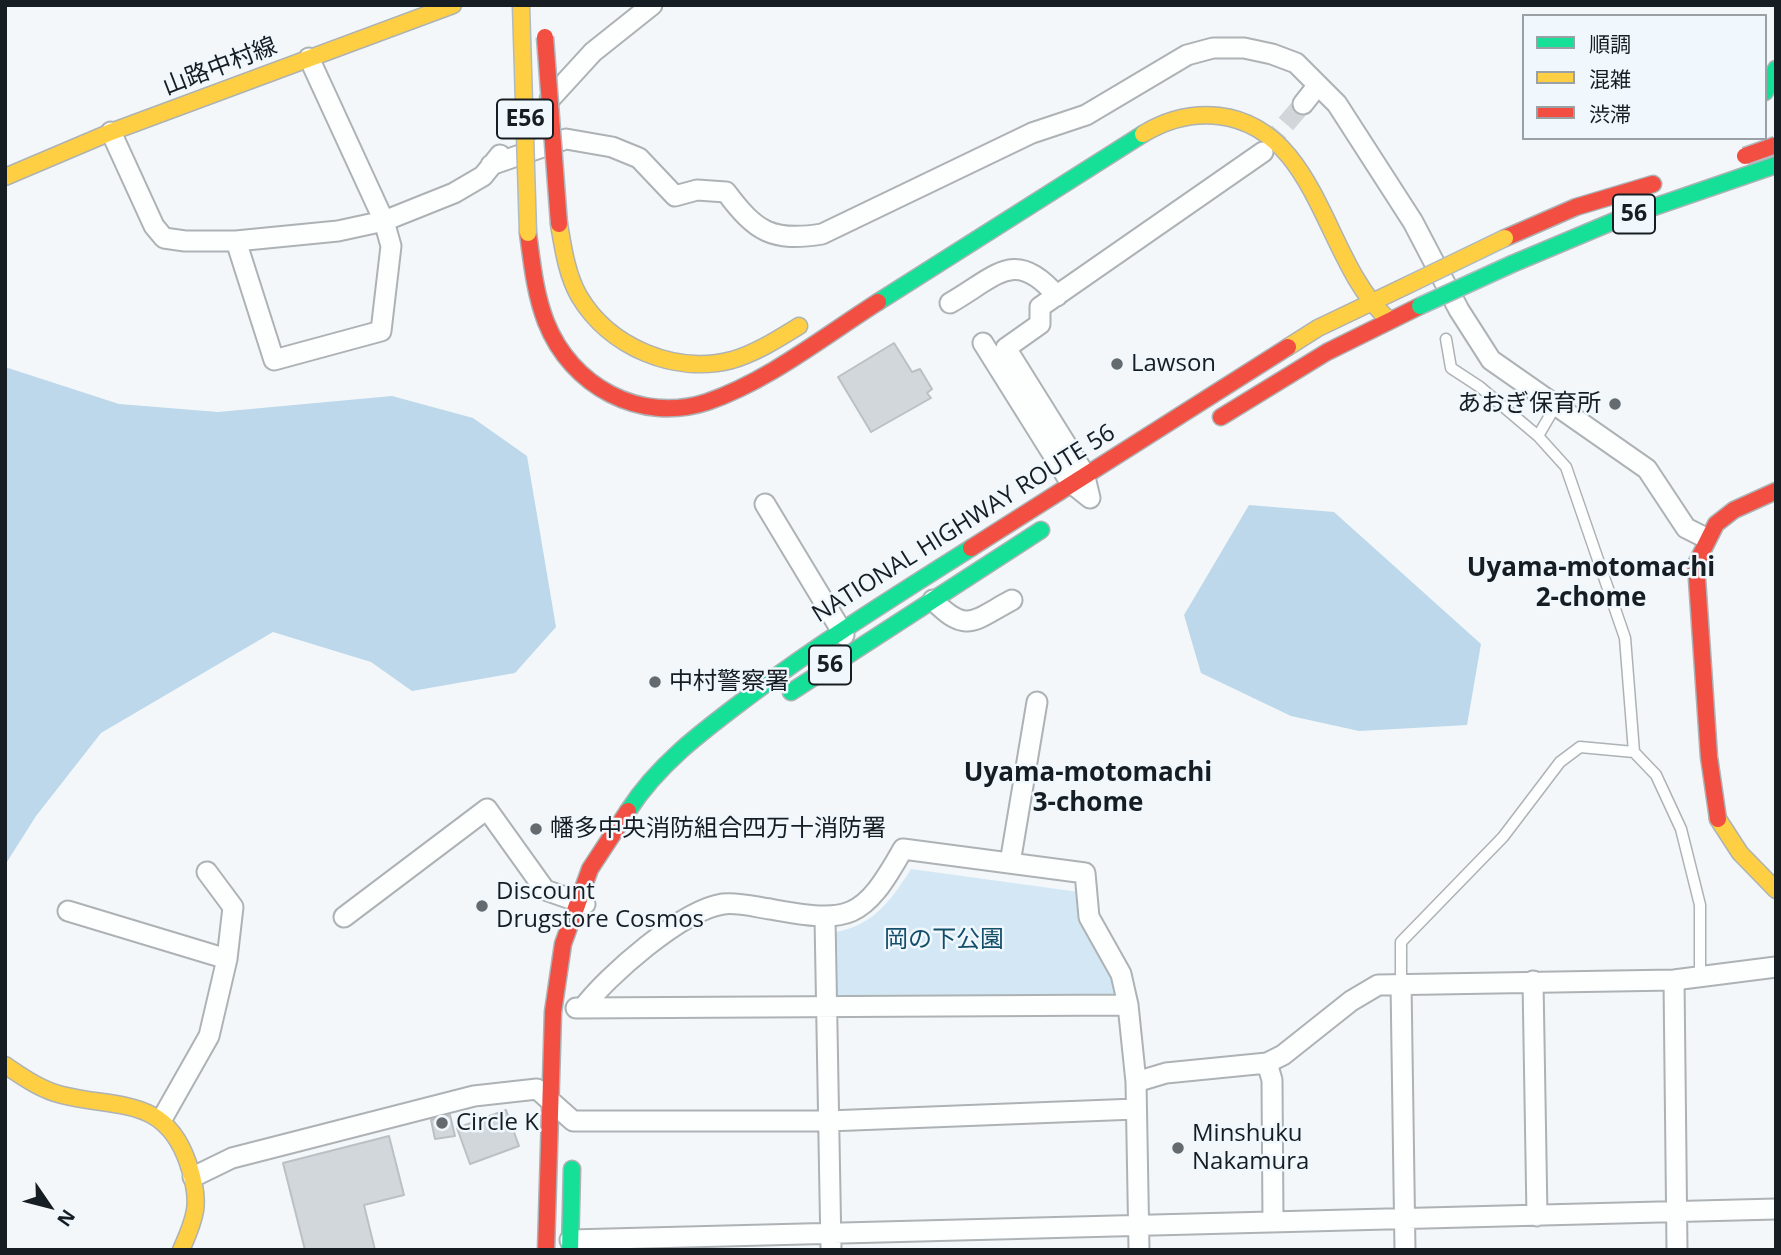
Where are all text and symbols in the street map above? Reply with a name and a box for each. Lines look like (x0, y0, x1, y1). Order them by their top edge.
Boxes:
legend (1522, 14, 1767, 140)
text: 順調 (1589, 30, 1631, 58)
street label: 山路中村線 (159, 32, 281, 102)
text: 混雑 (1589, 65, 1631, 93)
road number: E56 (497, 100, 553, 138)
text: 渋滞 (1589, 100, 1631, 128)
road number: 56 (1613, 195, 1655, 234)
place label: Lawson (1131, 350, 1216, 378)
marker: Lawson (1109, 356, 1125, 372)
place label: あおぎ保育所 (1457, 390, 1601, 418)
marker: あおぎ保育所 (1607, 396, 1623, 412)
street label: NATIONAL HIGHWAY ROUTE 56 (807, 419, 1121, 629)
district label: Uyama-motomachi 2-chome (1467, 553, 1715, 614)
road number: 56 (809, 646, 851, 684)
place label: 中村警察署 (669, 668, 789, 696)
marker: 中村警察署 (647, 674, 663, 690)
district label: Uyama-motomachi 3-chome (964, 758, 1212, 820)
place label: 幡多中央消防組合四万十消防署 (550, 815, 886, 843)
marker: 幡多中央消防組合四万十消防署 (528, 821, 544, 837)
place label: Discount Drugstore Cosmos (496, 878, 704, 934)
marker: Discount Drugstore Cosmos (474, 898, 490, 914)
park label: 岡の下公園 (884, 926, 1004, 954)
place label: Circle K (456, 1109, 539, 1137)
marker: Circle K (434, 1115, 450, 1131)
place label: Minshuku Nakamura (1192, 1120, 1309, 1176)
marker: Minshuku Nakamura (1170, 1140, 1186, 1156)
north arrow (14, 1171, 84, 1241)
text: N (51, 1204, 81, 1232)

